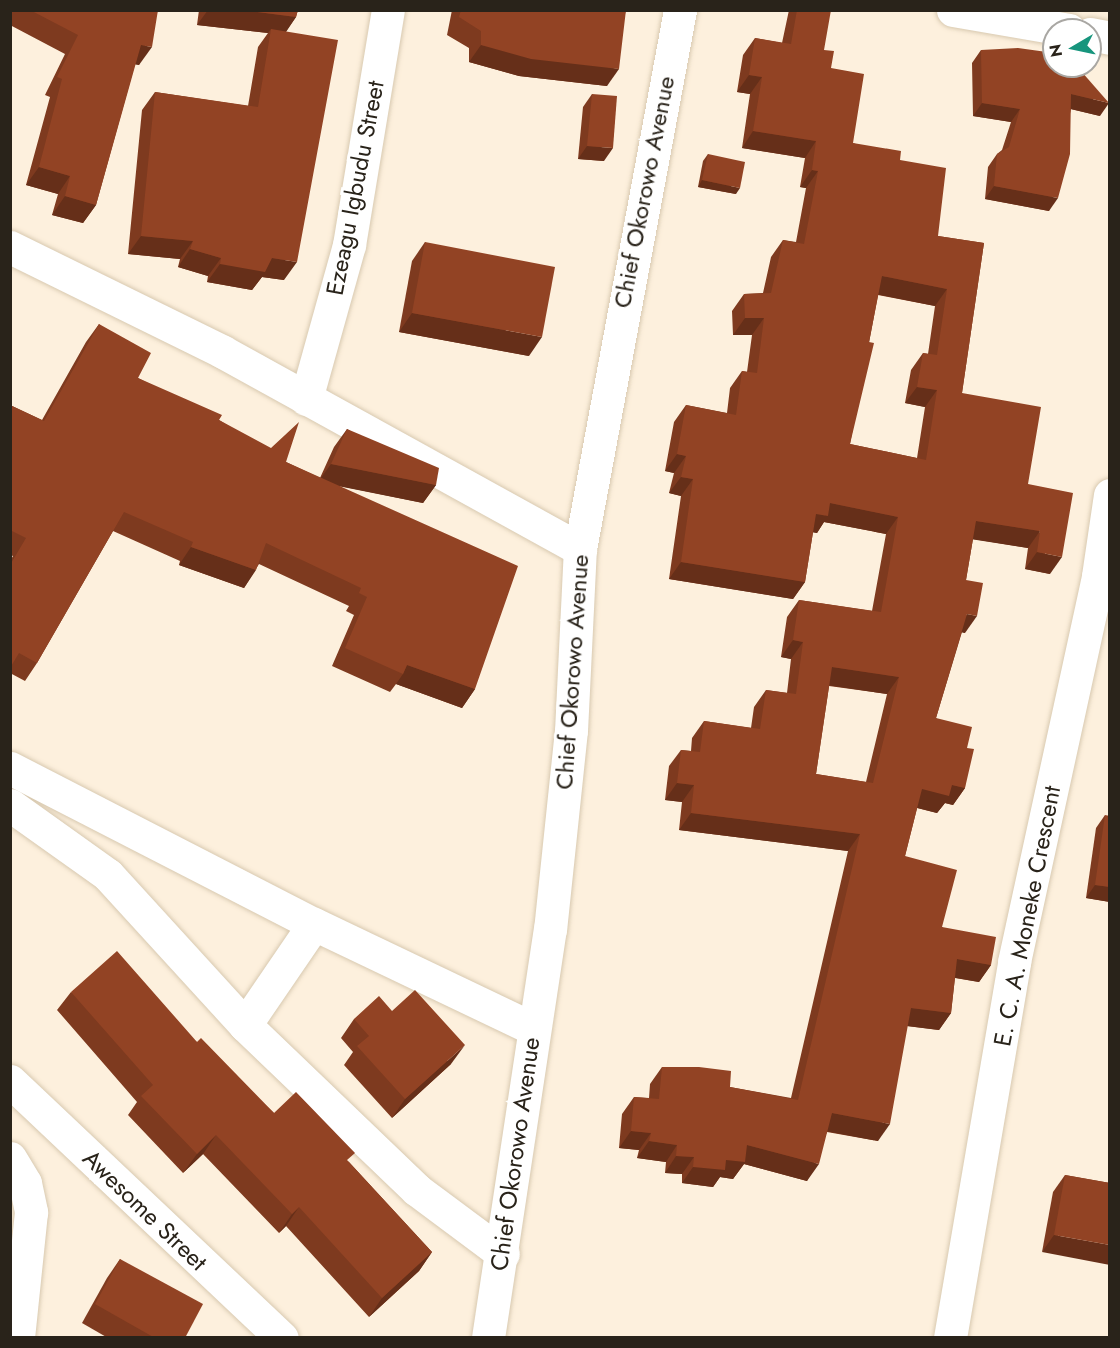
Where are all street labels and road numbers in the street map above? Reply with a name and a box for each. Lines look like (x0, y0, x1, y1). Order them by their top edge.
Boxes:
street label: Chief Okorowo Avenue (607, 74, 681, 310)
street label: Ezeagu Igbudu Street (320, 78, 390, 298)
street label: Chief Okorowo Avenue (549, 553, 595, 791)
street label: E. C. A. Moneke Crescent (988, 783, 1066, 1049)
street label: Chief Okorowo Avenue (484, 1035, 546, 1273)
street label: Awesome Street (77, 1144, 213, 1276)

